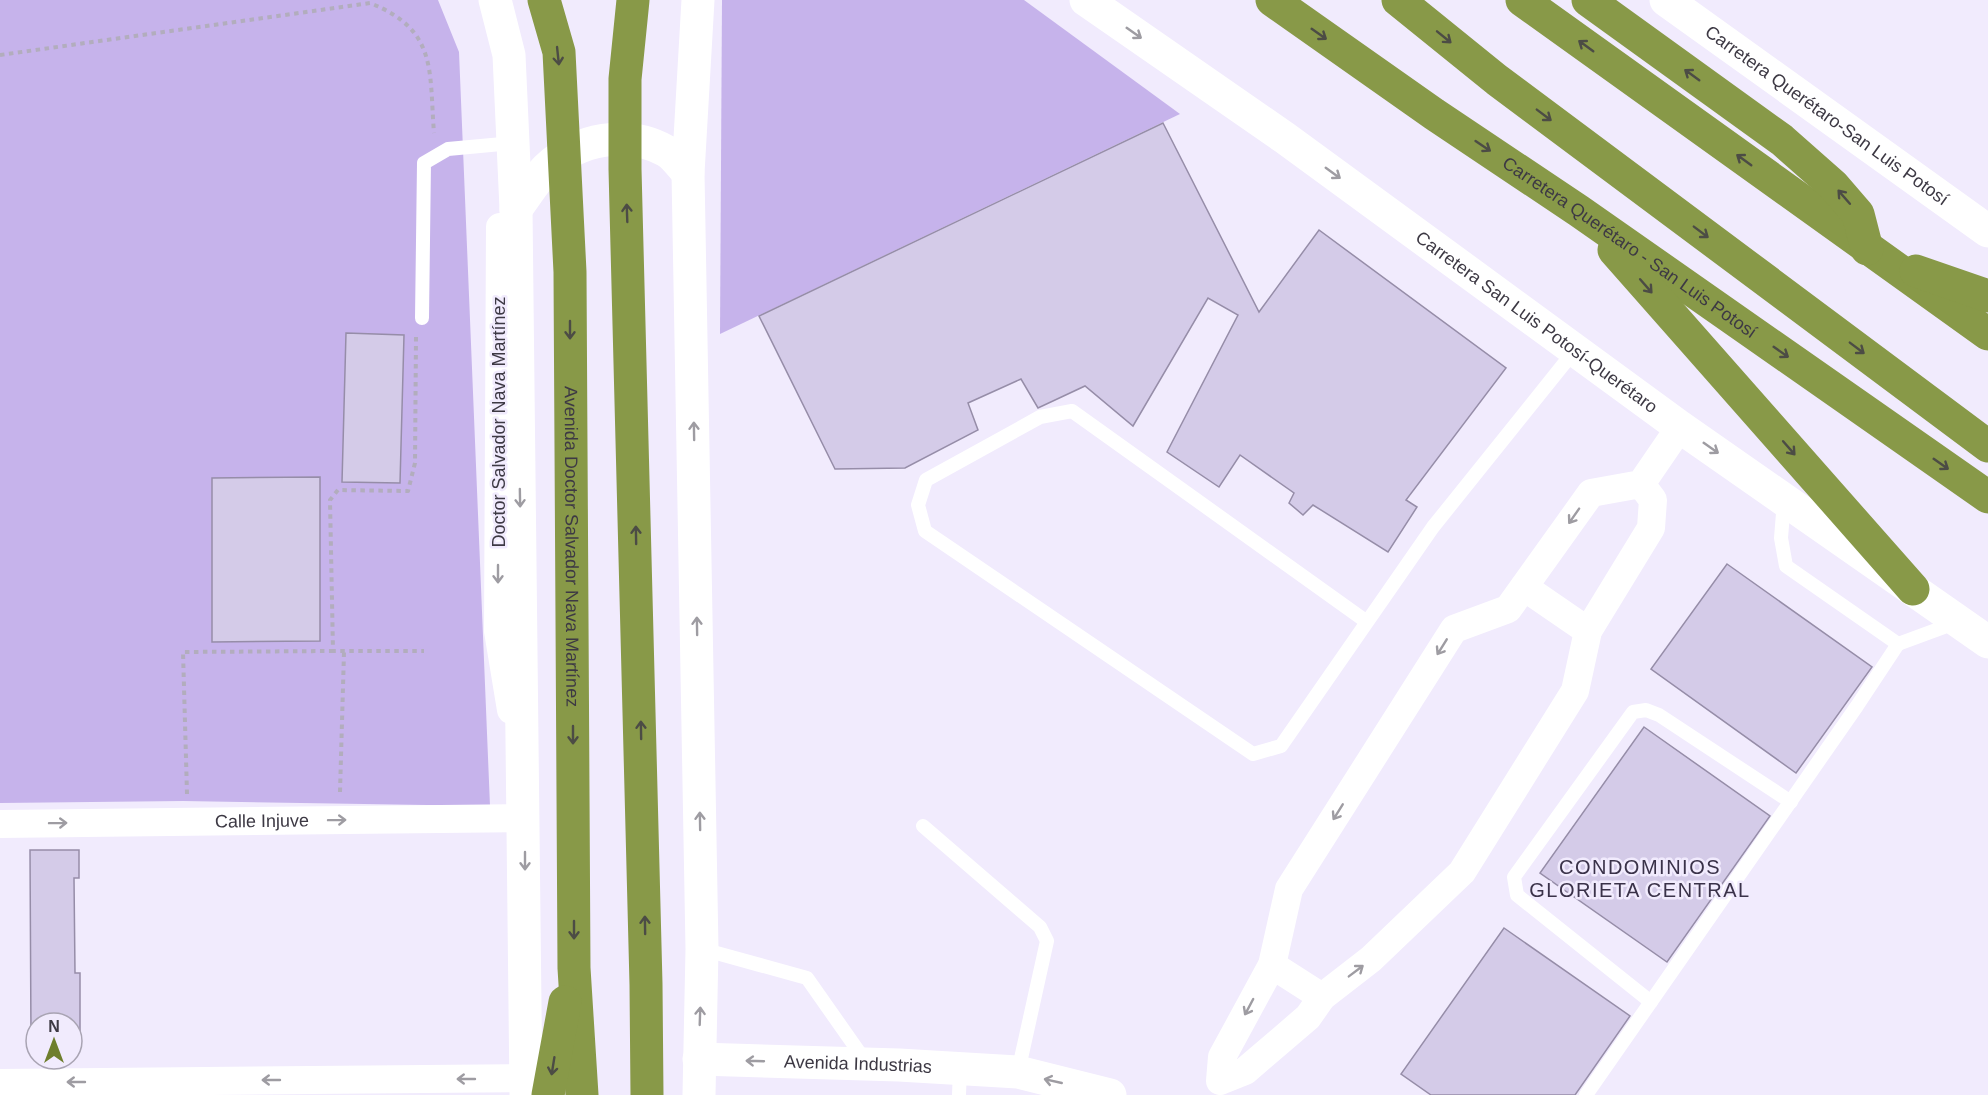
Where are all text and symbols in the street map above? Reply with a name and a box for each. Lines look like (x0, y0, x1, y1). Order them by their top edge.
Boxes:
street label: Carretera Querétaro-San Luis Potosí (1701, 21, 1952, 209)
one-way arrow (1125, 27, 1141, 39)
one-way arrow (1311, 28, 1327, 40)
one-way arrow (1436, 30, 1452, 43)
one-way arrow (1578, 40, 1594, 52)
one-way arrow (553, 46, 564, 66)
one-way arrow (1684, 69, 1700, 81)
one-way arrow (1536, 109, 1552, 121)
one-way arrow (1474, 140, 1491, 153)
street label: Carretera Querétaro - San Luis Potosí (1499, 153, 1761, 342)
one-way arrow (1736, 154, 1752, 167)
one-way arrow (1324, 167, 1340, 179)
one-way arrow (1837, 189, 1850, 205)
one-way arrow (622, 204, 633, 224)
one-way arrow (1692, 225, 1708, 238)
street label: Carretera San Luis Potosí-Querétaro (1412, 227, 1661, 417)
one-way arrow (1639, 278, 1653, 293)
street label: Doctor Salvador Nava Martínez (489, 296, 509, 548)
one-way arrow (564, 320, 576, 340)
one-way arrow (1849, 341, 1865, 354)
one-way arrow (1773, 346, 1789, 358)
street label: Avenida Doctor Salvador Nava Martínez (561, 386, 583, 707)
one-way arrow (688, 421, 699, 441)
one-way arrow (1782, 440, 1796, 455)
one-way arrow (1702, 442, 1719, 454)
one-way arrow (1933, 458, 1949, 470)
one-way arrow (514, 487, 526, 507)
one-way arrow (1568, 508, 1580, 524)
one-way arrow (630, 526, 642, 546)
one-way arrow (492, 564, 504, 584)
one-way arrow (691, 616, 703, 636)
one-way arrow (1436, 639, 1449, 656)
one-way arrow (635, 721, 646, 741)
one-way arrow (567, 725, 579, 745)
one-way arrow (1332, 803, 1344, 820)
street label: Calle Injuve (215, 810, 309, 832)
one-way arrow (694, 811, 706, 831)
one-way arrow (327, 814, 347, 826)
one-way arrow (48, 817, 68, 829)
one-way arrow (519, 850, 531, 870)
district label: CONDOMINIOS GLORIETA CENTRAL (1529, 856, 1751, 901)
one-way arrow (639, 916, 651, 936)
one-way arrow (568, 920, 580, 940)
one-way arrow (1348, 965, 1364, 977)
one-way arrow (1243, 997, 1255, 1015)
one-way arrow (694, 1006, 706, 1026)
north arrow (24, 1011, 84, 1071)
text: N (48, 1018, 60, 1035)
street label: Avenida Industrias (784, 1052, 932, 1077)
one-way arrow (745, 1055, 765, 1066)
one-way arrow (547, 1056, 558, 1076)
one-way arrow (457, 1073, 477, 1085)
one-way arrow (262, 1074, 282, 1086)
one-way arrow (1044, 1074, 1063, 1086)
one-way arrow (67, 1076, 87, 1088)

